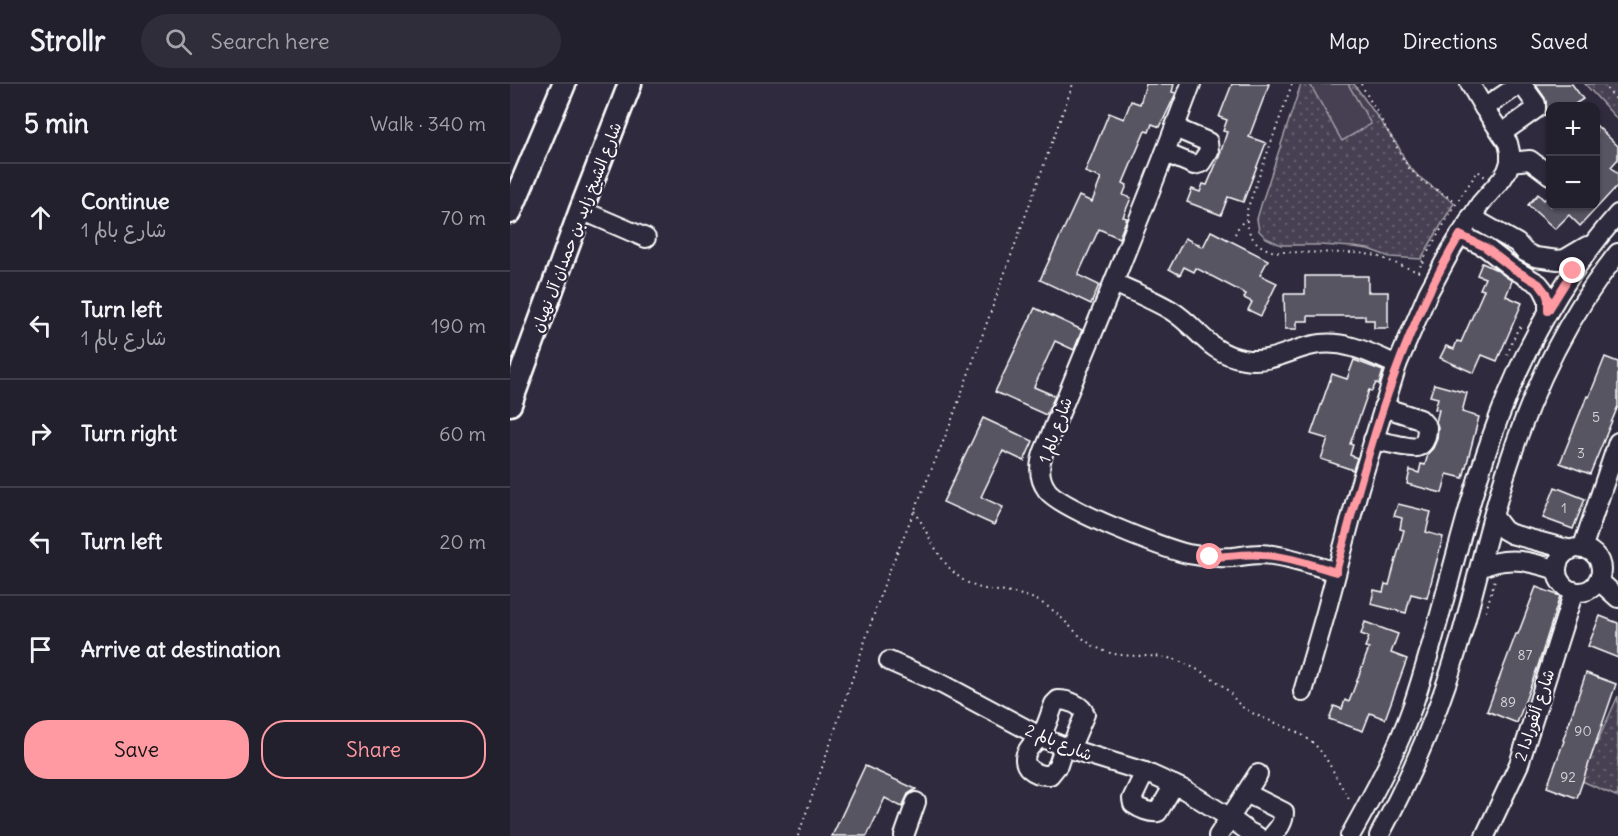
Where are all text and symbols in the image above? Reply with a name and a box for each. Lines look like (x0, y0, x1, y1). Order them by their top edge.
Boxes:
search box (141, 14, 561, 68)
text: Strollr (30, 23, 105, 59)
icon: search (162, 25, 195, 58)
text: Search here (210, 27, 330, 55)
text: Map (1329, 28, 1370, 55)
text: Directions (1403, 28, 1497, 55)
text: Saved (1530, 28, 1588, 55)
map controls (1546, 102, 1600, 210)
button: + (1546, 102, 1600, 156)
text: 5 min (24, 107, 89, 140)
text: Walk · 340 m (370, 111, 486, 136)
street label: شارع الشيخ زايد بن حمدان آل نهيان (527, 119, 627, 336)
button: − (1546, 156, 1600, 210)
text: Continue (81, 187, 170, 215)
icon: ahead (24, 201, 57, 234)
text: 70 m (441, 205, 486, 230)
text: شارع بالم 1 (81, 217, 167, 242)
route end (1559, 257, 1585, 283)
text: Turn left (81, 295, 162, 323)
icon: left (24, 309, 57, 342)
text: 190 m (431, 313, 486, 338)
text: شارع بالم 1 (81, 325, 167, 350)
street label: شارع بالم 1 (1034, 394, 1079, 467)
house number: 5 (1592, 408, 1600, 426)
icon: right (24, 417, 57, 450)
text: Turn right (81, 419, 177, 447)
text: 60 m (439, 421, 486, 446)
house number: 3 (1577, 444, 1585, 462)
house number: 1 (1561, 499, 1567, 517)
icon: left (24, 525, 57, 558)
text: Turn left (81, 527, 162, 555)
text: 20 m (440, 529, 486, 554)
route start (1196, 543, 1222, 569)
icon: arrive (24, 633, 57, 666)
text: Arrive at destination (81, 635, 281, 663)
house number: 87 (1518, 646, 1533, 664)
street label: شارع ألفورادا 2 (1510, 667, 1560, 764)
house number: 89 (1500, 693, 1516, 711)
street label: شارع بالم 2 (1021, 719, 1096, 767)
button: Save (24, 720, 249, 779)
button: Share (261, 720, 486, 779)
house number: 90 (1574, 722, 1592, 740)
house number: 92 (1560, 768, 1576, 786)

